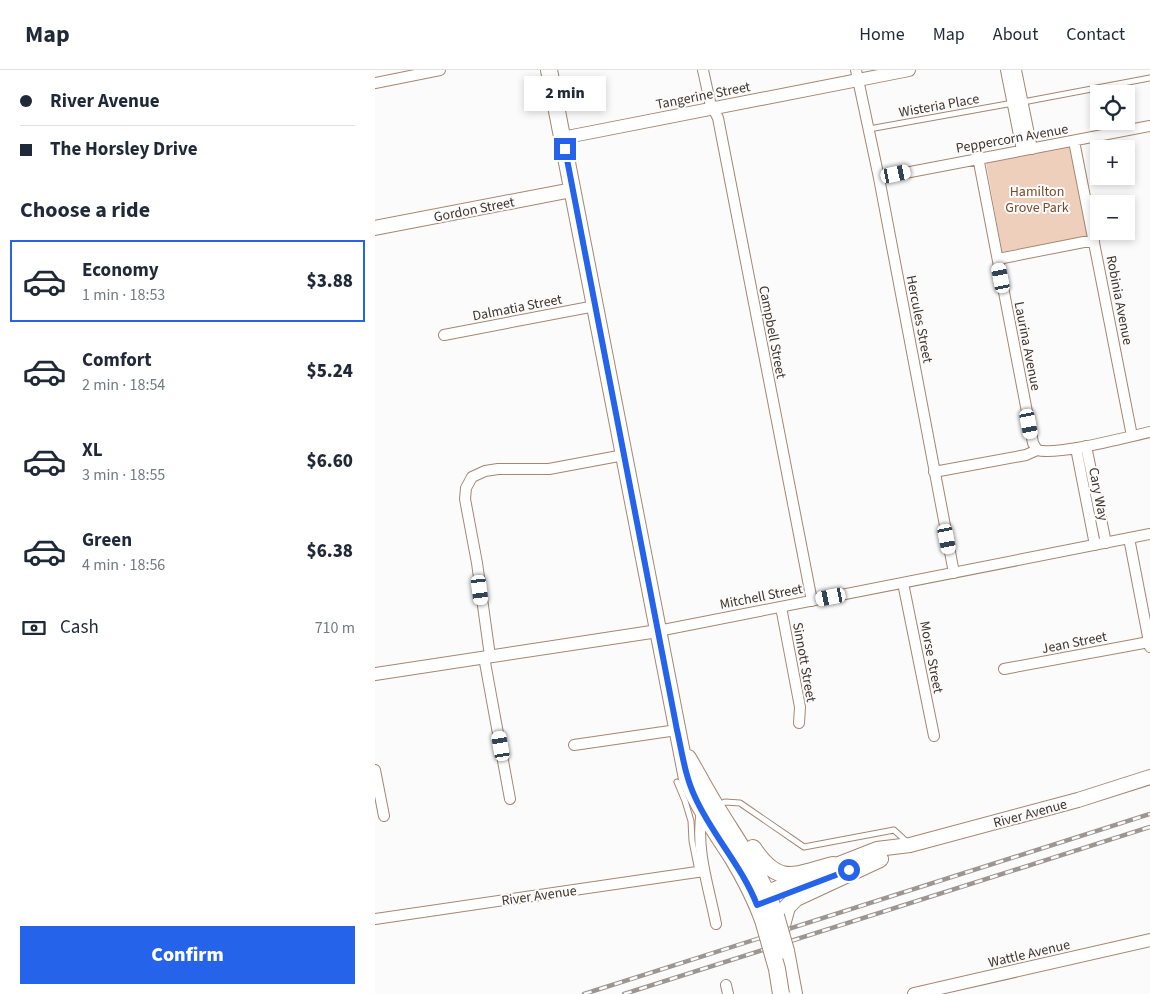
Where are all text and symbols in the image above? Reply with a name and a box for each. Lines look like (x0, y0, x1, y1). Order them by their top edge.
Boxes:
text: Map (25, 17, 70, 52)
text: Home (859, 22, 905, 47)
text: Map (933, 22, 965, 47)
text: About (993, 22, 1038, 47)
text: Contact (1066, 22, 1125, 47)
callout: 2 min (524, 77, 606, 112)
street label: Tangerine Street (654, 77, 752, 115)
text: 2 min (545, 82, 585, 104)
map controls (1090, 85, 1135, 240)
button: locate (1090, 85, 1135, 130)
text: River Avenue (50, 88, 160, 115)
street label: Wisteria Place (897, 89, 981, 123)
street label: Peppercorn Avenue (954, 119, 1070, 159)
text: The Horsley Drive (50, 136, 198, 163)
route end (554, 138, 576, 160)
button: + (1090, 140, 1135, 185)
car (879, 164, 912, 184)
park label: Hamilton Grove Park (1005, 182, 1069, 218)
street label: Gordon Street (432, 192, 517, 228)
text: Choose a ride (20, 194, 150, 226)
button: − (1090, 195, 1135, 240)
street label: Robinia Avenue (1101, 254, 1137, 347)
text: Economy (82, 257, 159, 284)
icon: car (22, 259, 67, 304)
car (990, 262, 1011, 294)
text: $3.88 (307, 268, 353, 295)
street label: Hercules Street (901, 274, 937, 365)
text: 1 min · 18:53 (82, 284, 165, 306)
street label: Campbell Street (753, 284, 791, 381)
street label: Dalmatia Street (471, 289, 564, 326)
street label: Laurina Avenue (1009, 300, 1045, 393)
text: Comfort (82, 347, 152, 374)
icon: car (22, 349, 67, 394)
text: $5.24 (307, 358, 353, 385)
text: 2 min · 18:54 (82, 374, 165, 396)
car (1018, 408, 1039, 440)
text: XL (82, 437, 103, 464)
icon: car (22, 439, 67, 484)
text: $6.60 (307, 448, 353, 475)
text: 3 min · 18:55 (82, 464, 165, 486)
street label: Cary Way (1083, 466, 1113, 523)
car (936, 523, 957, 555)
text: Green (82, 527, 132, 554)
icon: car (22, 529, 67, 574)
text: $6.38 (307, 538, 353, 565)
text: 4 min · 18:56 (82, 554, 165, 576)
car (470, 574, 489, 606)
street label: Mitchell Street (718, 579, 805, 615)
car (814, 587, 847, 607)
icon: cash (20, 614, 48, 642)
text: Cash (60, 614, 99, 641)
text: 710 m (315, 617, 355, 639)
street label: Morse Street (914, 619, 948, 695)
street label: Sinnott Street (787, 621, 821, 704)
street label: Jean Street (1040, 627, 1109, 659)
car (491, 730, 510, 762)
street label: River Avenue (991, 795, 1069, 833)
route start (838, 859, 860, 881)
street label: River Avenue (500, 881, 578, 911)
button: Confirm (20, 926, 355, 984)
street label: Wattle Avenue (986, 935, 1072, 973)

